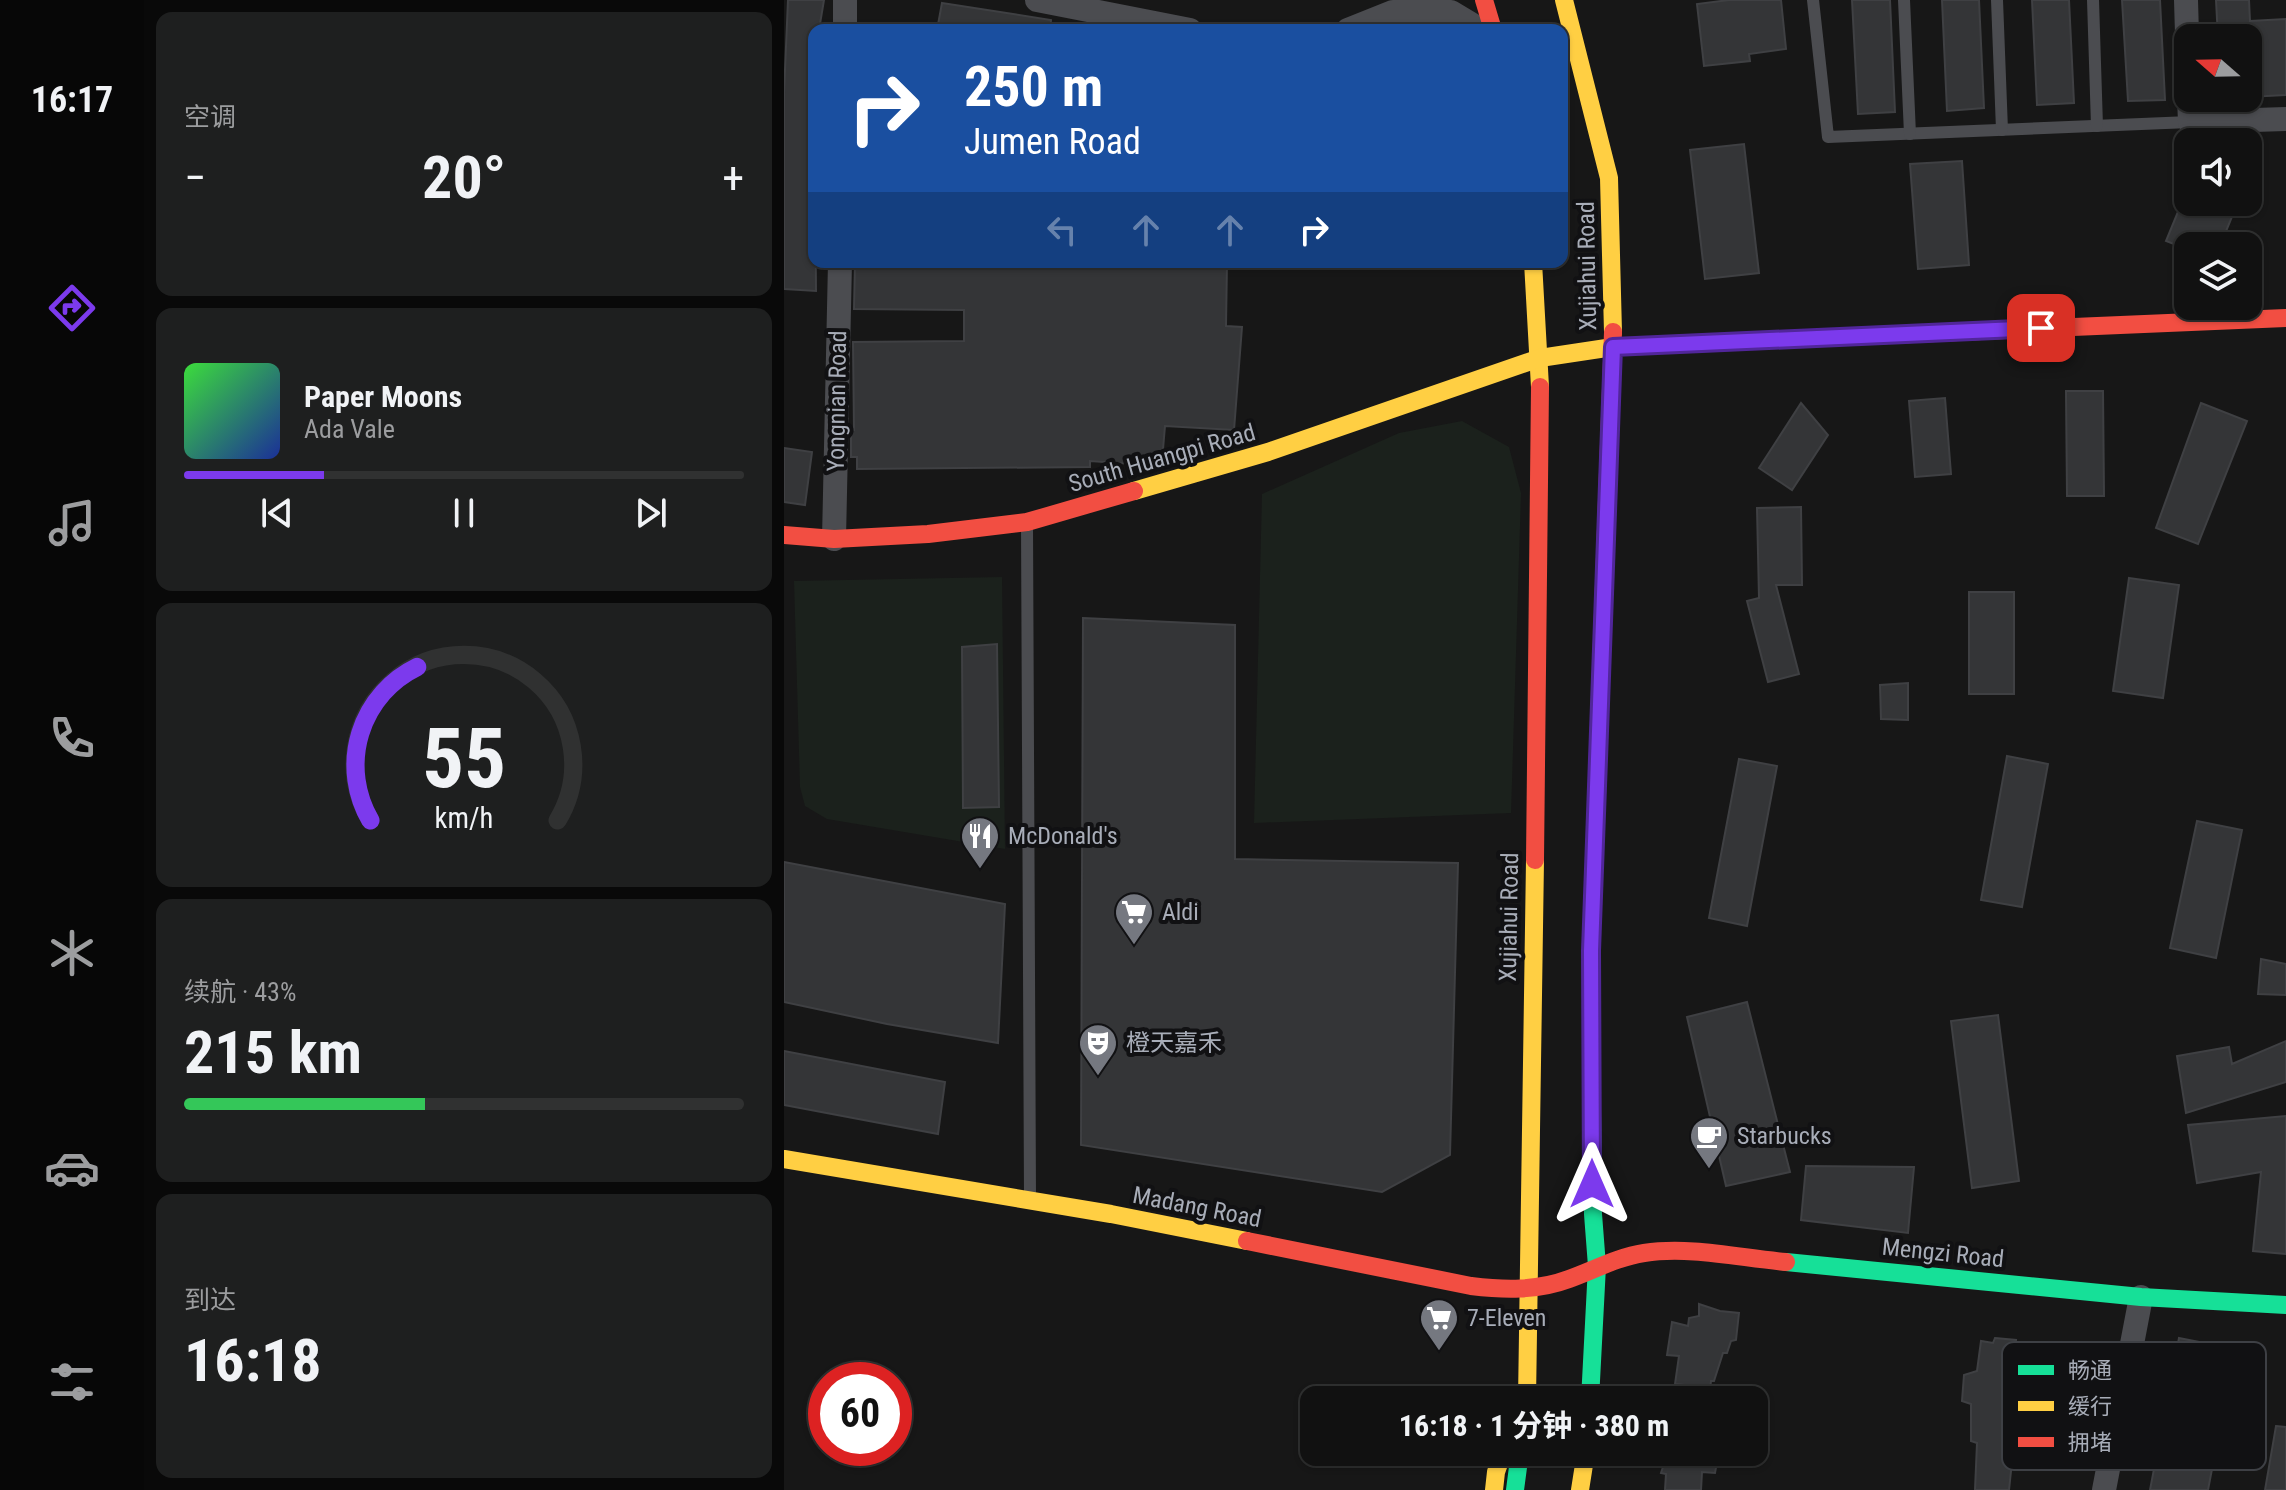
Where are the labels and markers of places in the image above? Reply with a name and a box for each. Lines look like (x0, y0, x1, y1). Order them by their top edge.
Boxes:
pin (2007, 294, 2075, 362)
restaurant icon: McDonald's (959, 815, 1001, 870)
place label: McDonald's (1008, 822, 1118, 850)
supermarket icon: Aldi (1113, 891, 1155, 946)
place label: Aldi (1162, 898, 1199, 926)
theatre icon: 橙天嘉禾 (1077, 1022, 1119, 1077)
place label: 橙天嘉禾 (1126, 1029, 1222, 1057)
cafe icon: Starbucks (1688, 1115, 1730, 1170)
place label: Starbucks (1737, 1122, 1832, 1150)
supermarket icon: 7-Eleven (1418, 1297, 1460, 1352)
place label: 7-Eleven (1467, 1304, 1546, 1332)

